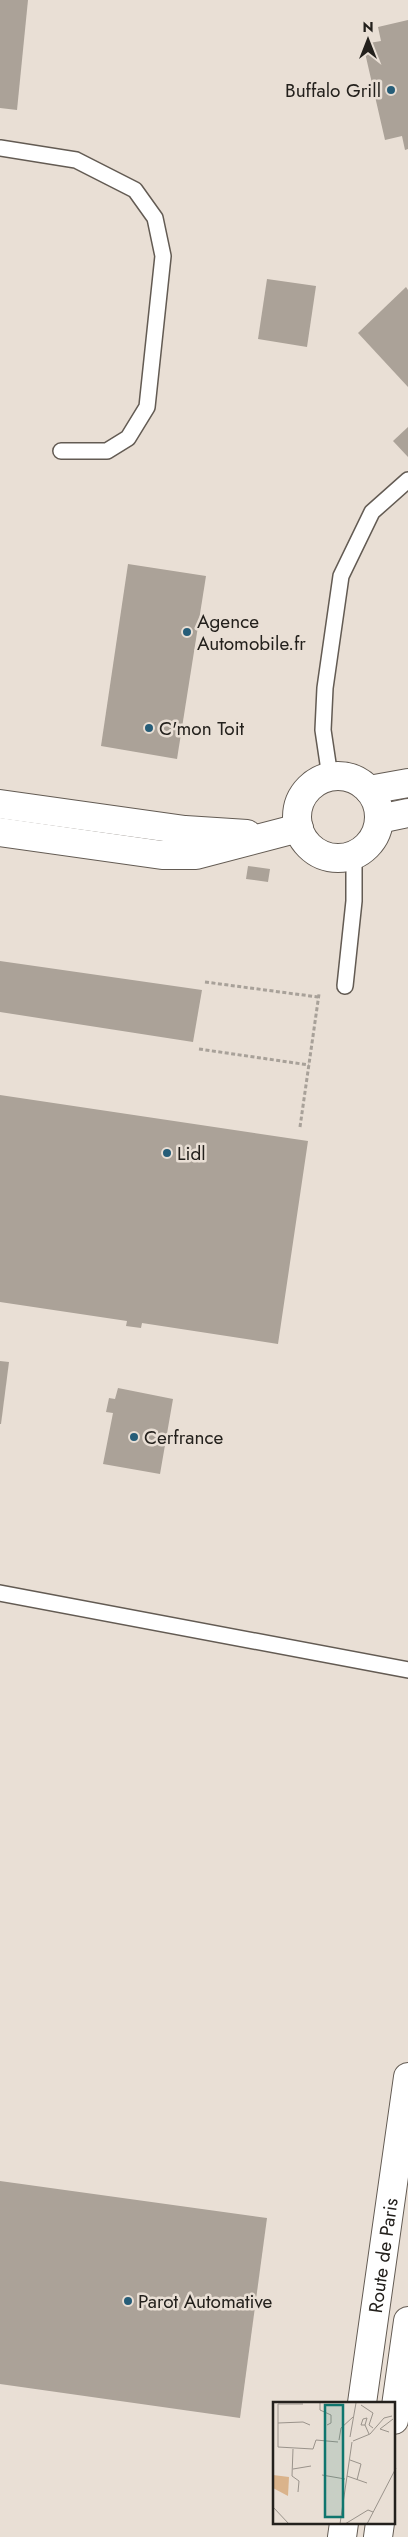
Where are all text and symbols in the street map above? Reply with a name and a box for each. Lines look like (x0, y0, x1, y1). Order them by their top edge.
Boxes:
north arrow (343, 15, 393, 65)
text: N (362, 17, 374, 37)
place label: Buffalo Grill (285, 77, 381, 104)
marker: Buffalo Grill (385, 84, 397, 96)
place label: Agence Automobile.fr (197, 608, 306, 657)
marker: Agence Automobile.fr (181, 626, 193, 638)
place label: C'mon Toit (159, 715, 245, 742)
marker: C'mon Toit (143, 722, 155, 734)
place label: Lidl (177, 1140, 206, 1167)
marker: Lidl (161, 1147, 173, 1159)
place label: Cerfrance (144, 1424, 223, 1451)
marker: Cerfrance (128, 1431, 140, 1443)
street label: Route de Paris (362, 2196, 405, 2315)
place label: Parot Automative (138, 2288, 272, 2315)
marker: Parot Automative (122, 2295, 134, 2307)
inset map (273, 2402, 396, 2524)

